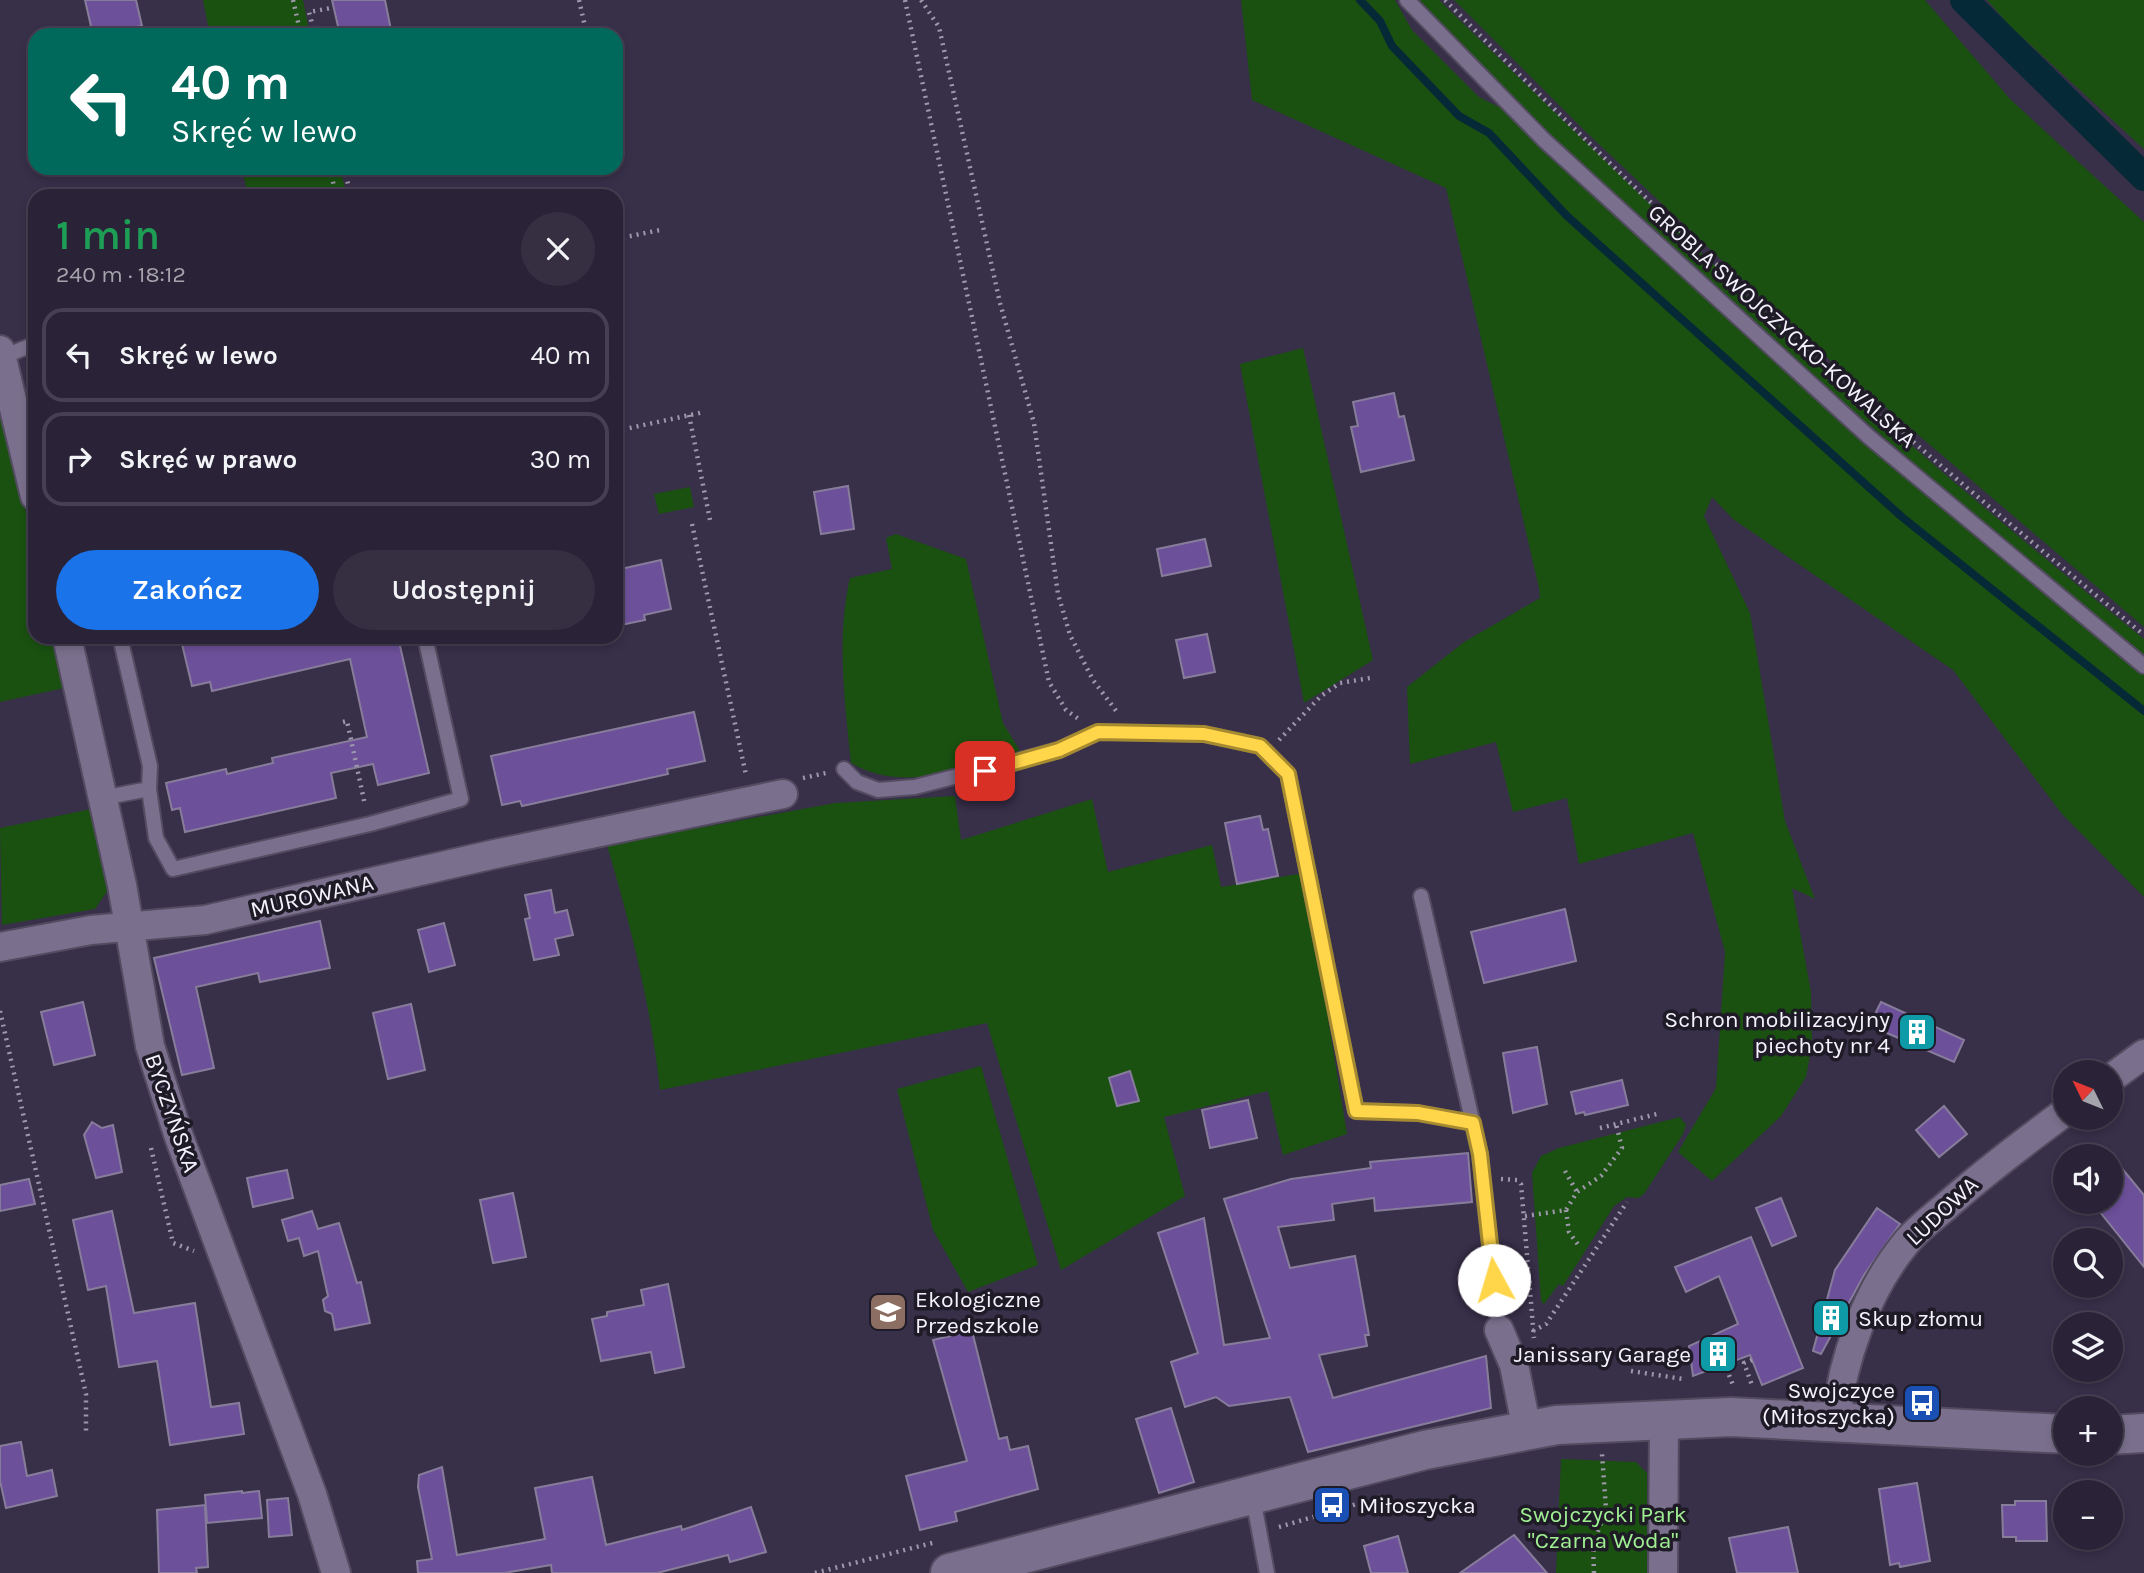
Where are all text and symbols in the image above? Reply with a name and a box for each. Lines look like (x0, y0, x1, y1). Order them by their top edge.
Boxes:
text: 40 m (171, 54, 290, 111)
icon: left (56, 56, 147, 147)
text: Skręć w lewo (171, 113, 357, 150)
street label: GROBLA SWOJCZYCKO-KOWALSKA (1643, 199, 1921, 453)
text: 1 min (56, 210, 160, 260)
button: close (521, 212, 595, 286)
text: 240 m · 18:12 (56, 261, 186, 288)
icon: left (60, 336, 98, 374)
text: Skręć w lewo (119, 340, 278, 371)
text: 40 m (531, 340, 591, 371)
icon: right (60, 440, 98, 478)
text: Skręć w prawo (119, 444, 297, 475)
text: 30 m (530, 444, 591, 475)
button: Zakończ (56, 550, 319, 630)
button: Udostępnij (333, 550, 595, 630)
pin (955, 741, 1015, 801)
icon: arrive (966, 752, 1004, 790)
street label: MUROWANA (248, 869, 376, 923)
place label: Schron mobilizacyjny piechoty nr 4 (1664, 1006, 1890, 1059)
building icon: Schron mobilizacyjny piechoty nr 4 (1896, 1011, 1938, 1053)
street label: BYCZYŃSKA (139, 1050, 205, 1176)
north arrow (2053, 1060, 2123, 1130)
map controls (2053, 1060, 2123, 1550)
button: sound (2053, 1144, 2123, 1214)
street label: LUDOWA (1900, 1171, 1984, 1251)
button: search (2053, 1228, 2123, 1298)
position arrow (1457, 1243, 1531, 1317)
place label: Ekologiczne Przedszkole (915, 1286, 1041, 1339)
school or university icon: Ekologiczne Przedszkole (867, 1291, 909, 1333)
building icon: Skup złomu (1810, 1297, 1852, 1339)
place label: Skup złomu (1858, 1305, 1983, 1332)
button: layers (2053, 1312, 2123, 1382)
building icon: Janissary Garage (1697, 1333, 1739, 1375)
place label: Janissary Garage (1514, 1341, 1691, 1368)
place label: Swojczyce (Miłoszycka) (1762, 1377, 1895, 1430)
bus stop icon: Swojczyce (Miłoszycka) (1901, 1382, 1943, 1424)
button: + (2053, 1396, 2123, 1466)
button: − (2053, 1480, 2123, 1550)
bus stop icon: Miłoszycka (1311, 1484, 1353, 1526)
place label: Miłoszycka (1359, 1492, 1476, 1519)
park label: Swojczycki Park "Czarna Woda" (1519, 1501, 1687, 1554)

